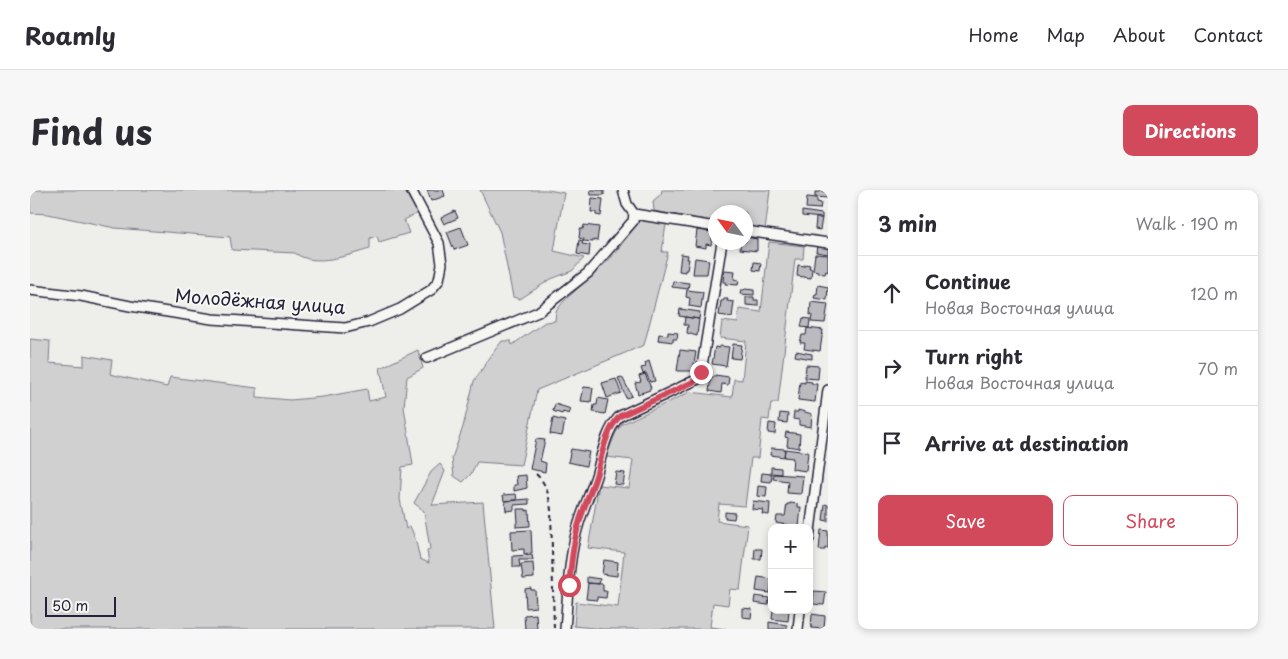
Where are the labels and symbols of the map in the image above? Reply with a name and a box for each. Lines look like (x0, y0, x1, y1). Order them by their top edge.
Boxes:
north arrow (708, 205, 753, 250)
street label: Молодёжная улица (174, 281, 347, 320)
route end (690, 361, 713, 384)
route start (558, 574, 581, 597)
scale bar (45, 594, 116, 617)

